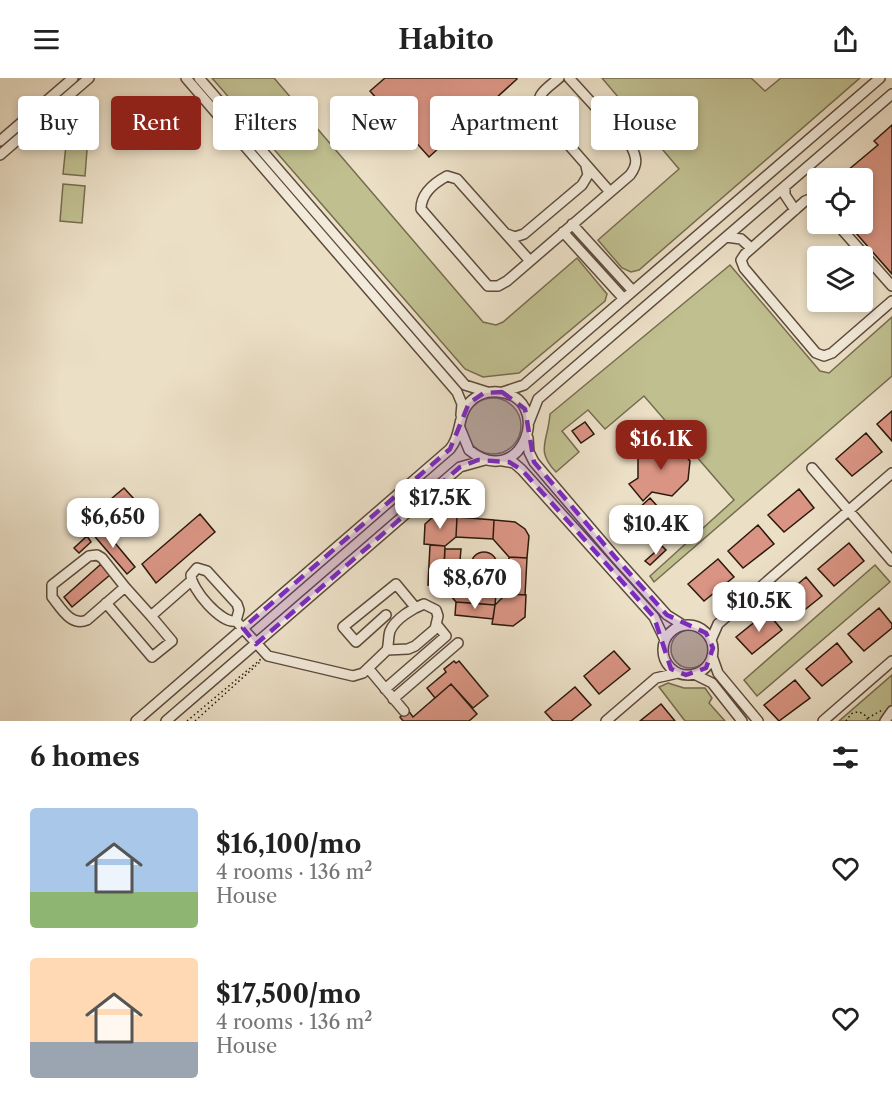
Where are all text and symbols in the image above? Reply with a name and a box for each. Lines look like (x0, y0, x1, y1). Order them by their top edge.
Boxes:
icon: menu (30, 23, 63, 56)
text: Habito (398, 23, 494, 56)
icon: share (829, 23, 862, 56)
chip: Buy (18, 96, 99, 150)
chip: Rent (111, 96, 201, 150)
chip: Filters (213, 96, 318, 150)
chip: New (330, 96, 418, 150)
chip: Apartment (430, 96, 579, 150)
chip: House (591, 96, 698, 150)
map controls (807, 168, 873, 312)
button: locate (807, 168, 873, 234)
button: layers (807, 246, 873, 312)
pin: $16.1K (612, 420, 710, 471)
text: $16.1K (630, 427, 692, 451)
pin: $17.5K (391, 479, 489, 530)
text: $17.5K (409, 486, 471, 510)
pin: $6,650 (64, 498, 162, 549)
text: $6,650 (81, 505, 145, 529)
pin: $10.4K (607, 505, 705, 556)
text: $10.4K (623, 512, 689, 536)
pin: $8,670 (426, 559, 524, 610)
text: $8,670 (443, 566, 507, 590)
pin: $10.5K (710, 582, 808, 633)
text: $10.5K (726, 589, 792, 613)
text: 6 homes (30, 741, 140, 773)
icon: filters (829, 741, 862, 774)
text: $16,100/mo (216, 828, 361, 860)
icon: home (78, 832, 150, 904)
icon: heart (829, 852, 862, 885)
text: 4 rooms · 136 m² (216, 860, 372, 884)
text: House (216, 884, 277, 908)
text: $17,500/mo (216, 978, 361, 1010)
icon: home (78, 982, 150, 1054)
icon: heart (829, 1002, 862, 1035)
text: 4 rooms · 136 m² (216, 1010, 372, 1034)
text: House (216, 1034, 277, 1058)

